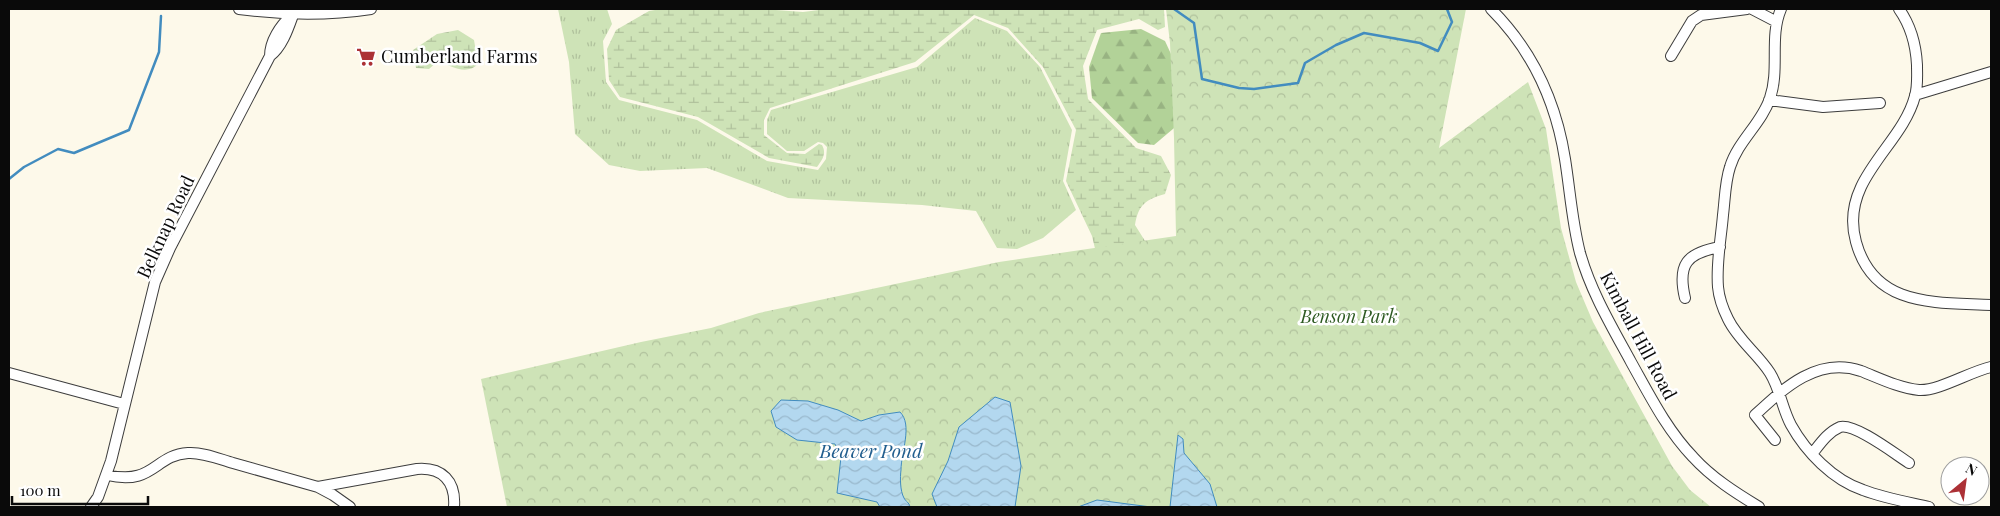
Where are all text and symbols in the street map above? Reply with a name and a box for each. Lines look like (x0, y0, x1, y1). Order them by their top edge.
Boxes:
place label: Cumberland Farms (381, 44, 538, 68)
supermarket icon: Cumberland Farms (355, 46, 377, 68)
street label: Belknap Road (131, 171, 200, 282)
street label: Kimball Hill Road (1595, 267, 1683, 404)
park label: Benson Park (1300, 304, 1397, 328)
water label: Beaver Pond (819, 437, 923, 463)
north arrow (1940, 456, 1990, 506)
text: N (1963, 458, 1981, 480)
scale bar (12, 474, 149, 506)
text: 100 m (20, 480, 61, 500)

